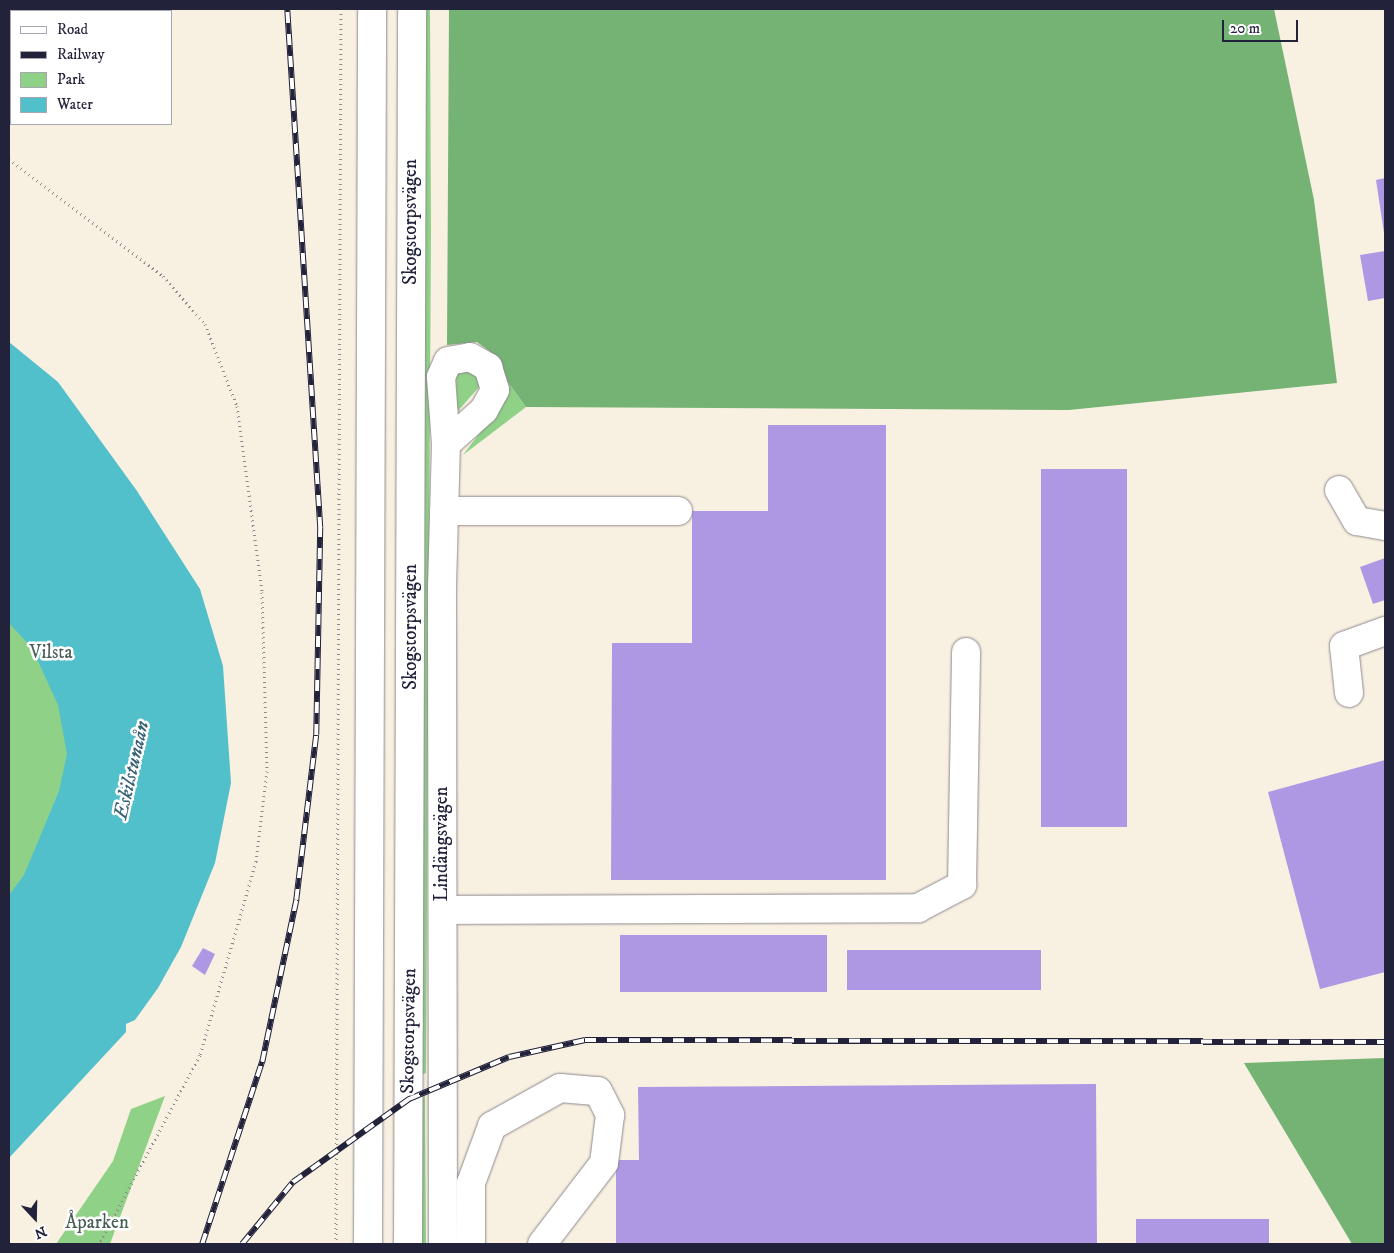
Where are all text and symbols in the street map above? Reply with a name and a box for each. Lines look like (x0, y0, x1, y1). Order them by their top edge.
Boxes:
legend (10, 10, 172, 125)
scale bar (1224, 10, 1300, 42)
text: 20 m (1230, 19, 1260, 38)
text: Road (57, 20, 88, 39)
text: Railway (57, 45, 105, 64)
text: Park (57, 70, 85, 89)
text: Water (57, 95, 93, 114)
street label: Skogstorpsvägen (400, 159, 422, 285)
street label: Skogstorpsvägen (400, 564, 422, 690)
park label: Vilsta (30, 642, 72, 664)
water label: Eskilstunaån (109, 719, 155, 821)
street label: Lindängsvägen (431, 786, 453, 902)
street label: Skogstorpsvägen (397, 968, 421, 1094)
north arrow (10, 1193, 60, 1243)
park label: Åparken (65, 1212, 129, 1234)
text: N (32, 1222, 49, 1242)

